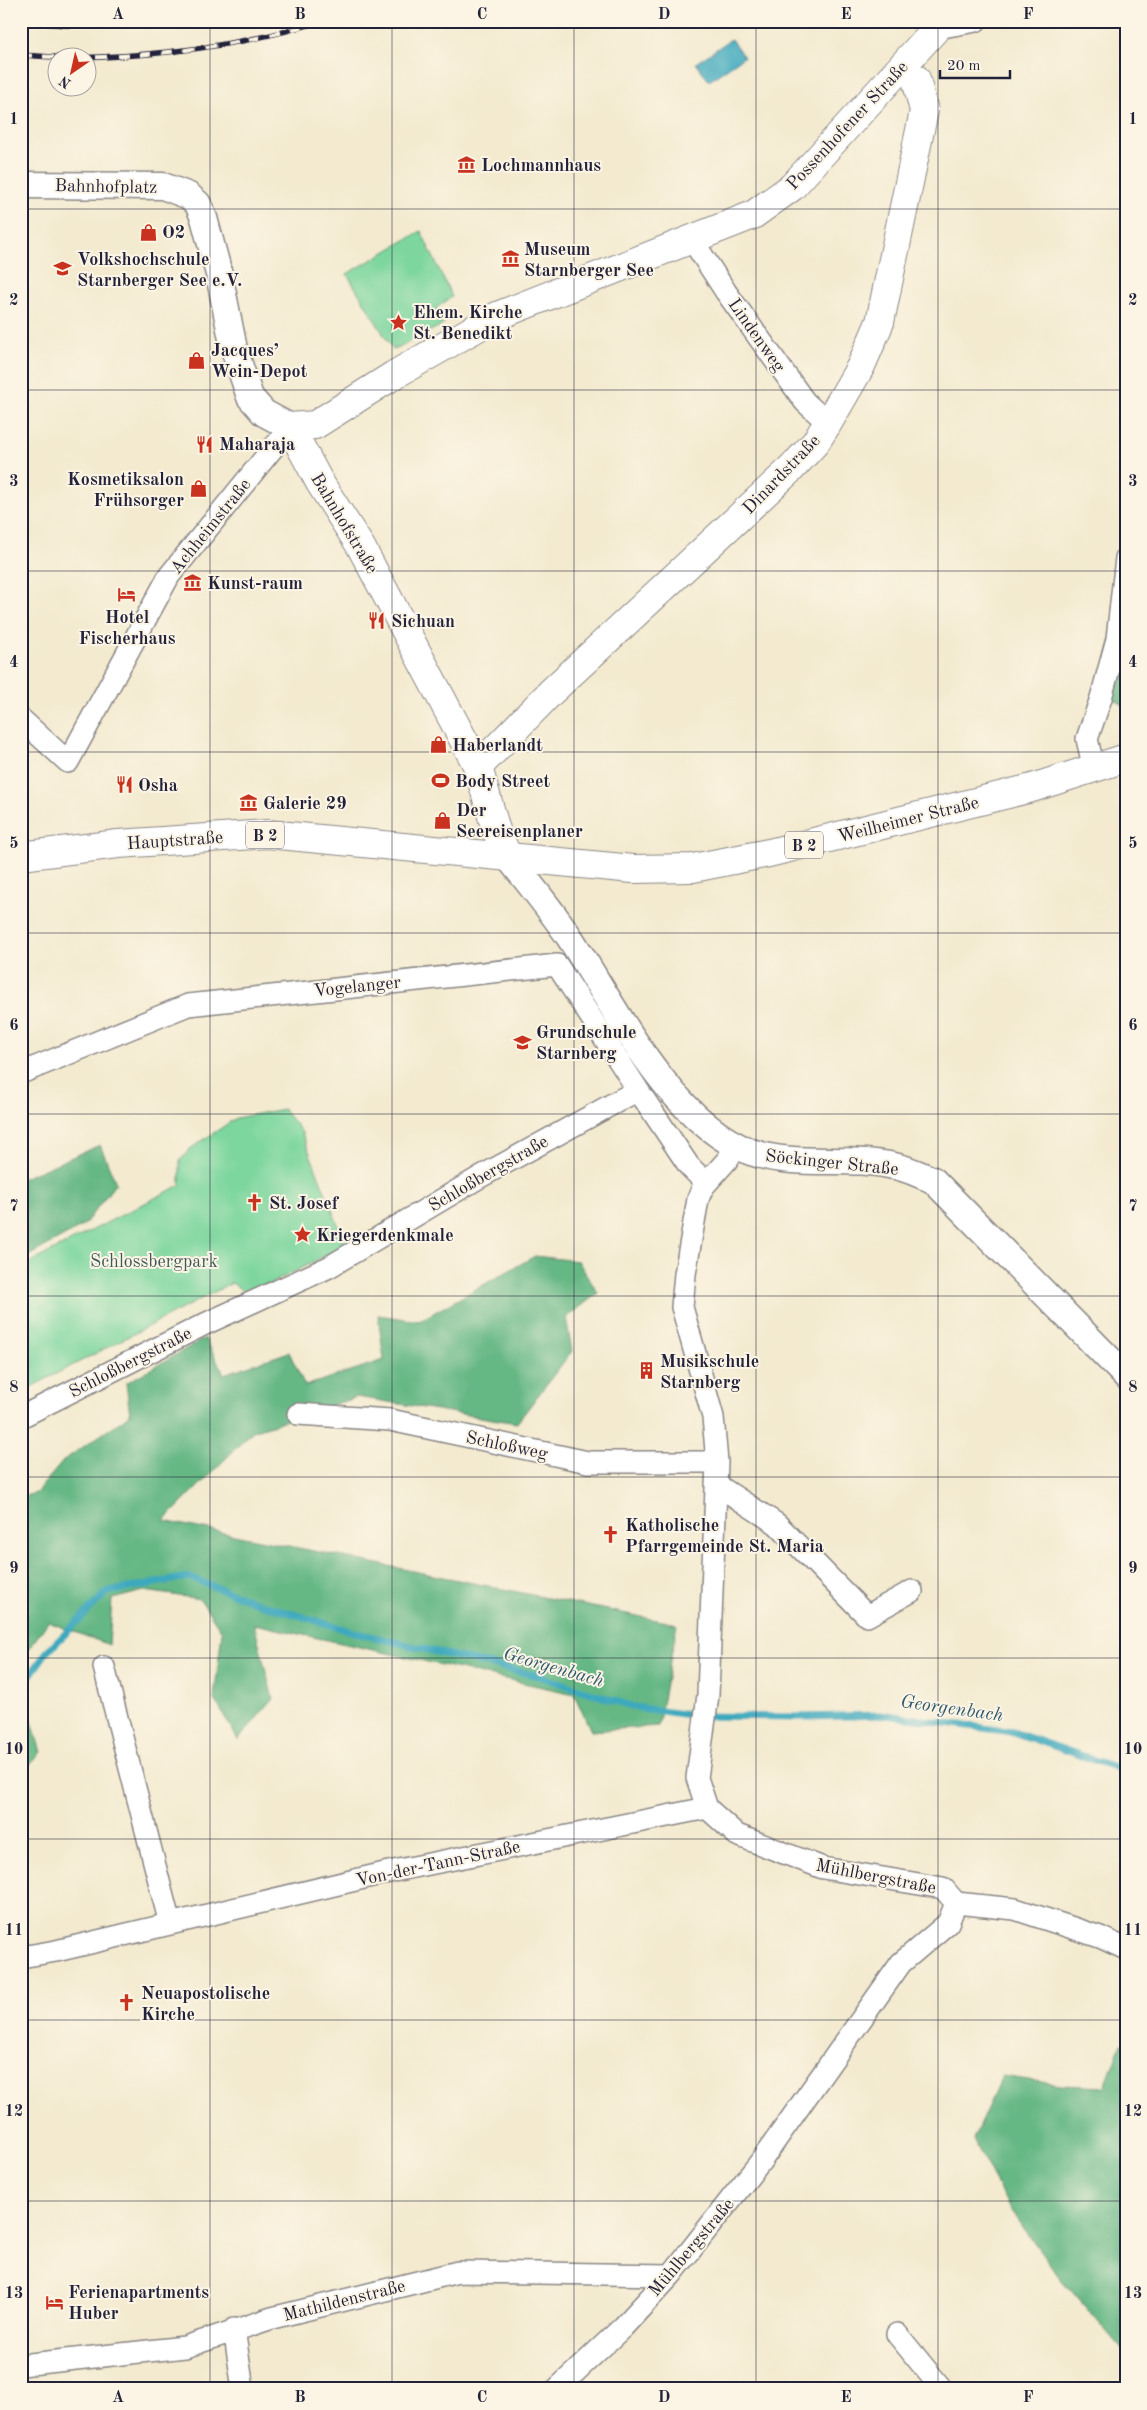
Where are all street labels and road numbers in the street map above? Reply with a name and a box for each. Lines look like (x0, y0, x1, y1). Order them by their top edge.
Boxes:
street label: Possenhofener Straße (784, 58, 912, 194)
street label: Bahnhofplatz (54, 177, 158, 197)
street label: Lindenweg (724, 296, 788, 376)
street label: Dinardstraße (740, 432, 824, 518)
street label: Bahnhofstraße (307, 470, 381, 577)
street label: Achheimstraße (167, 476, 255, 578)
street label: Weilheimer Straße (836, 794, 981, 846)
road number: B 2 (246, 822, 284, 848)
street label: Hauptstraße (126, 829, 224, 853)
road number: B 2 (785, 832, 823, 858)
street label: Vogelanger (312, 973, 402, 1001)
street label: Schloßbergstraße (426, 1132, 551, 1215)
street label: Söckinger Straße (764, 1147, 899, 1179)
street label: Schloßbergstraße (66, 1324, 195, 1402)
street label: Schloßweg (464, 1429, 550, 1463)
street label: Von-der-Tann-Straße (354, 1838, 522, 1890)
street label: Mühlbergstraße (814, 1857, 937, 1897)
street label: Mühlbergstraße (646, 2195, 738, 2300)
street label: Mathildenstraße (281, 2277, 407, 2325)

